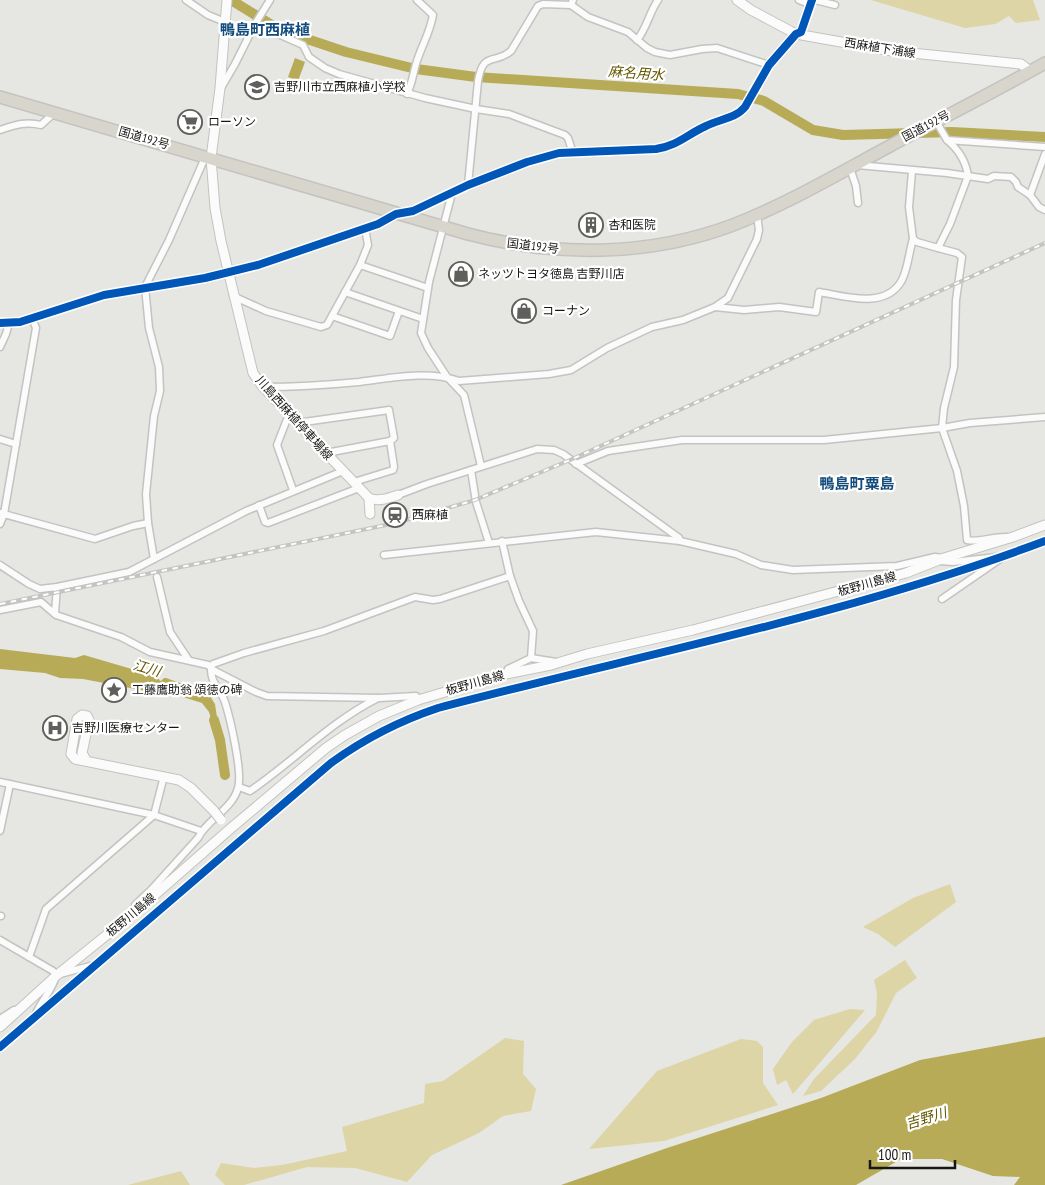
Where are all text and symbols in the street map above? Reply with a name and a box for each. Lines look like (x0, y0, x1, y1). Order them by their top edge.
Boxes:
district label: 鴨島町西麻植 (220, 20, 310, 39)
street label: 西麻植下浦線 (843, 34, 917, 61)
water label: 麻名用水 (607, 62, 667, 84)
school or university icon: 吉野川市立西麻植小学校 (244, 74, 270, 100)
place label: 吉野川市立西麻植小学校 (274, 79, 406, 94)
street label: 国道192号 (899, 107, 952, 144)
supermarket icon: ローソン (177, 109, 203, 135)
place label: ローソン (208, 114, 256, 129)
street label: 国道192号 (117, 123, 171, 152)
building icon: 杏和医院 (578, 212, 604, 238)
place label: 杏和医院 (608, 217, 656, 232)
street label: 国道192号 (506, 235, 560, 256)
shop icon: ネッツトヨタ徳島 吉野川店 (448, 261, 474, 287)
place label: ネッツトヨタ徳島 吉野川店 (478, 266, 625, 281)
shop icon: コーナン (511, 298, 537, 324)
place label: コーナン (542, 303, 590, 318)
street label: 川島西麻植停車場線 (253, 373, 336, 463)
district label: 鴨島町粟島 (819, 474, 895, 493)
station icon: 西麻植 (382, 502, 408, 528)
place label: 西麻植 (412, 507, 448, 522)
street label: 板野川島線 (836, 568, 898, 599)
water label: 江川 (131, 655, 165, 681)
street label: 板野川島線 (444, 667, 506, 698)
place icon: 工藤鷹助翁 頌徳の碑 (101, 677, 127, 703)
place label: 工藤鷹助翁 頌徳の碑 (132, 682, 243, 697)
hospital icon: 吉野川医療センター (42, 715, 68, 741)
place label: 吉野川医療センター (72, 720, 180, 735)
street label: 板野川島線 (103, 890, 158, 940)
water label: 吉野川 (903, 1103, 951, 1133)
scale bar (870, 1138, 955, 1170)
text: 100 m (878, 1145, 911, 1164)

